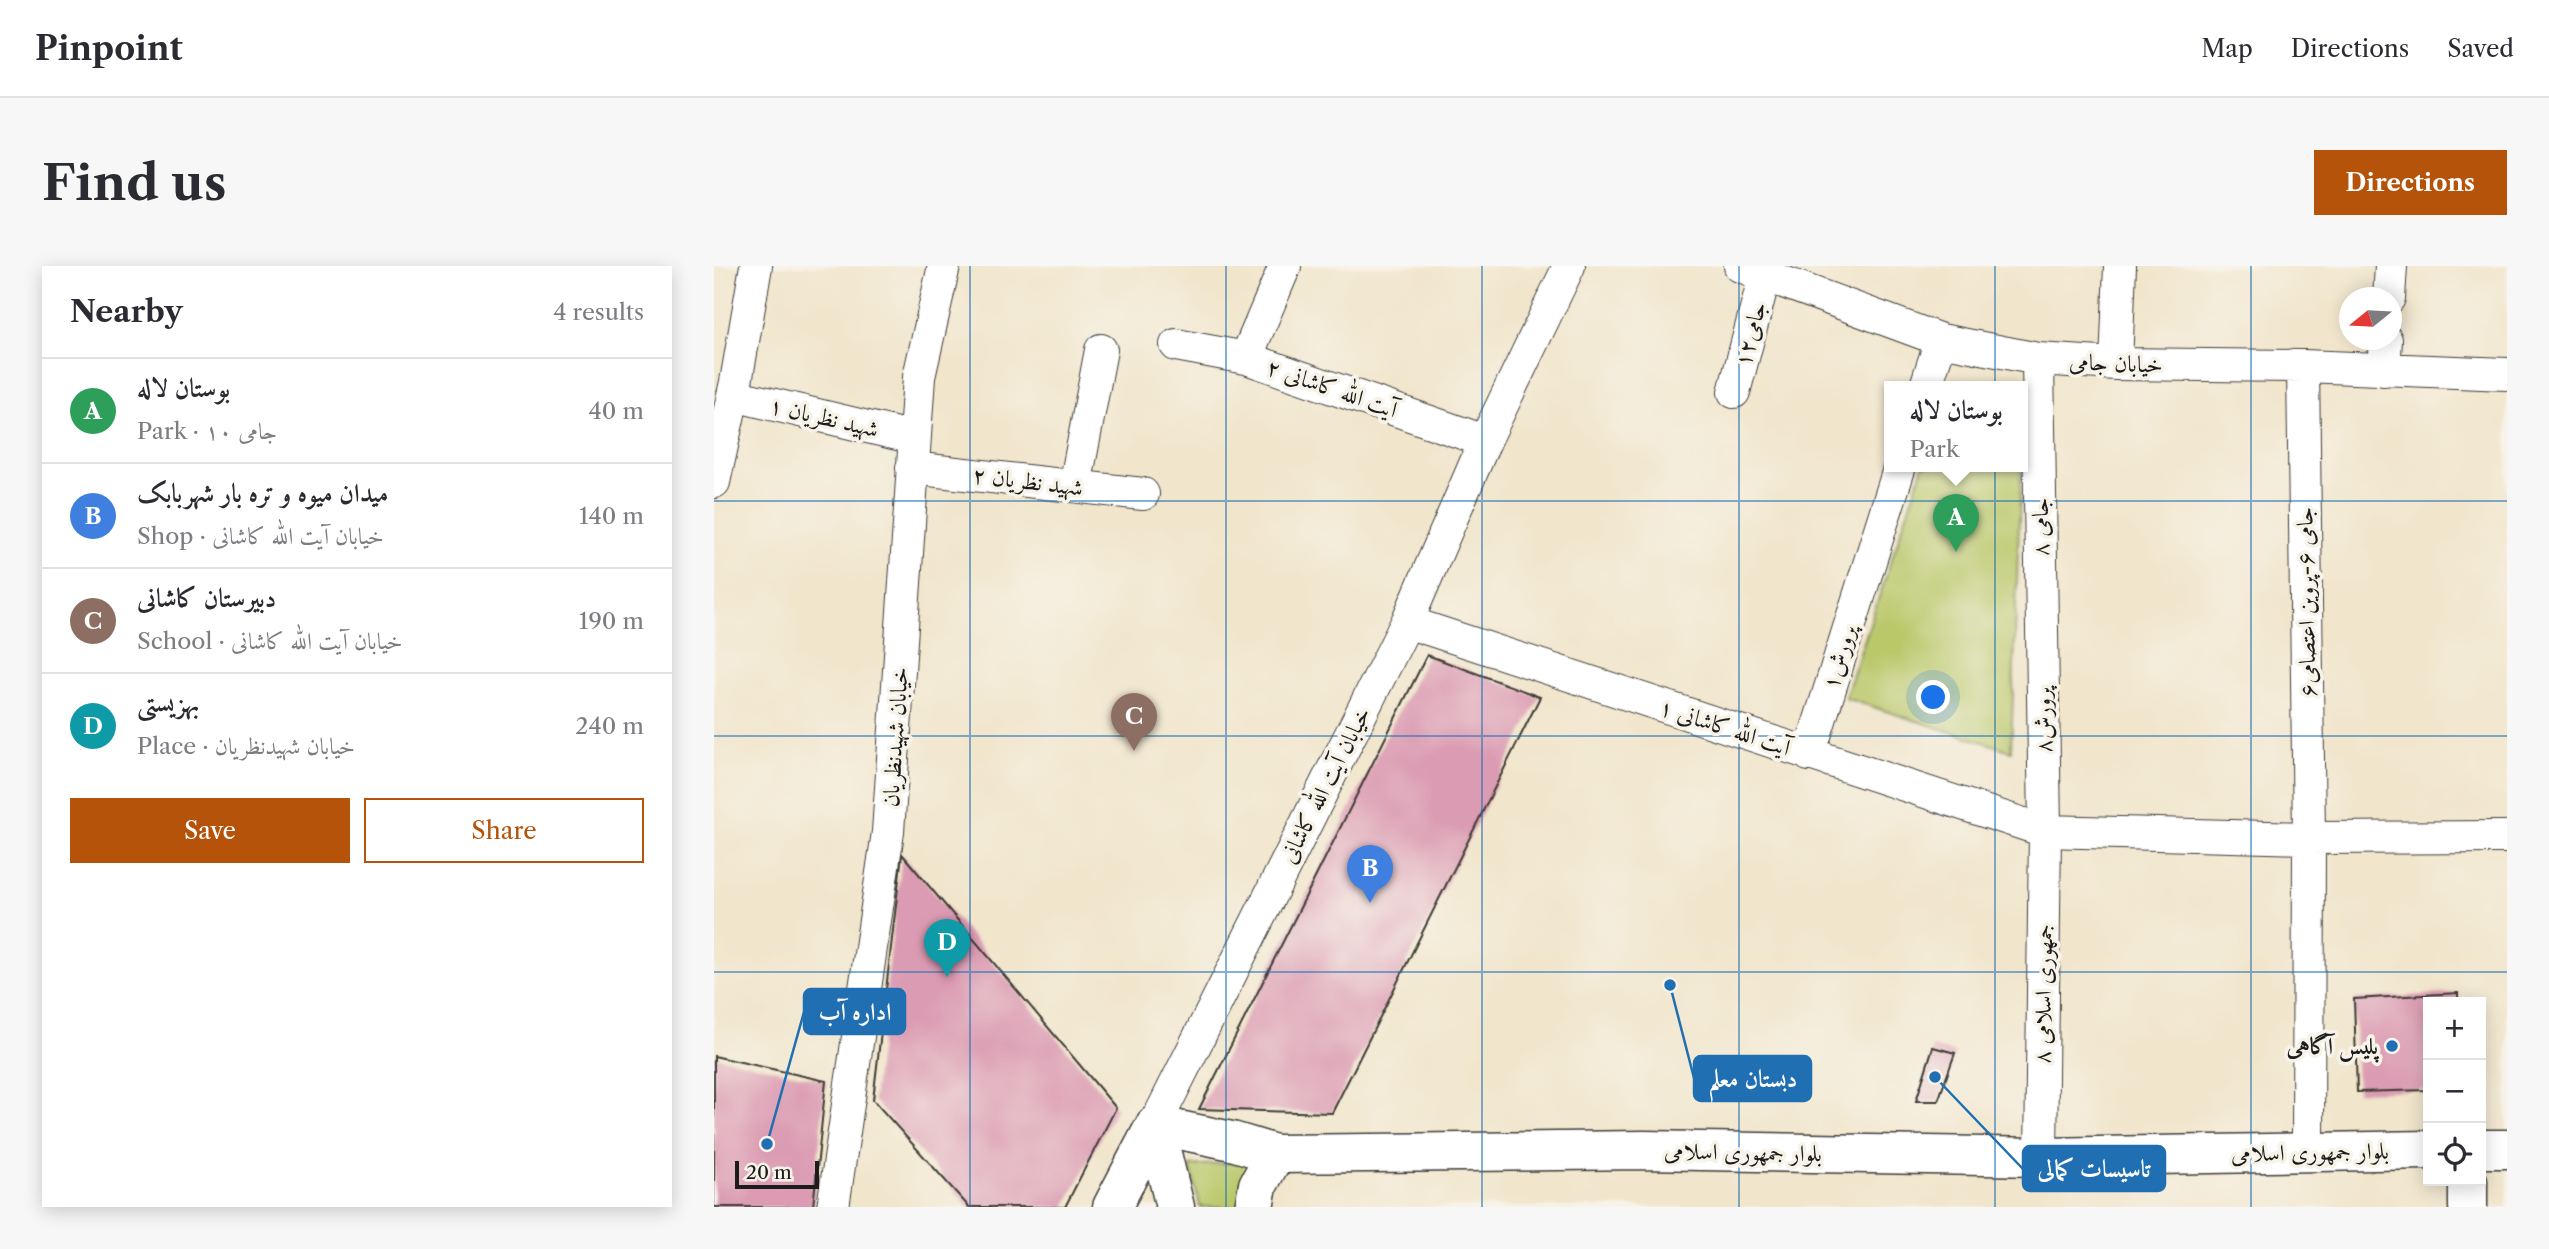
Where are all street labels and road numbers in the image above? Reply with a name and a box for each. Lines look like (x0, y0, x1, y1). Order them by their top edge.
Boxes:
street label: جامی۱۲ (1728, 299, 1772, 369)
street label: خیابان جامی (2069, 347, 2163, 379)
street label: آیت الله کاشانی ۲ (1263, 349, 1405, 425)
street label: شهید نظریان ۱ (766, 391, 881, 444)
street label: شهید نظریان ۲ (971, 460, 1085, 503)
street label: جامی ۸ (2026, 498, 2054, 556)
street label: جامی ۶-پروین اعتصامی۶ (2290, 507, 2323, 697)
street label: پرورش۱ (1816, 620, 1864, 693)
street label: خیابان شهیدنظریان (876, 666, 915, 808)
street label: پرورش۸ (2028, 685, 2059, 753)
street label: آیت الله کاشانی ۱ (1656, 689, 1798, 763)
street label: خیابان آیت الله کاشانی (1270, 700, 1377, 868)
street label: جمهوری اسلامی ۸ (2028, 924, 2059, 1064)
street label: بلوار جمهوری اسلامی (1664, 1137, 1822, 1168)
street label: بلوار جمهوری اسلامی (2231, 1137, 2389, 1168)

